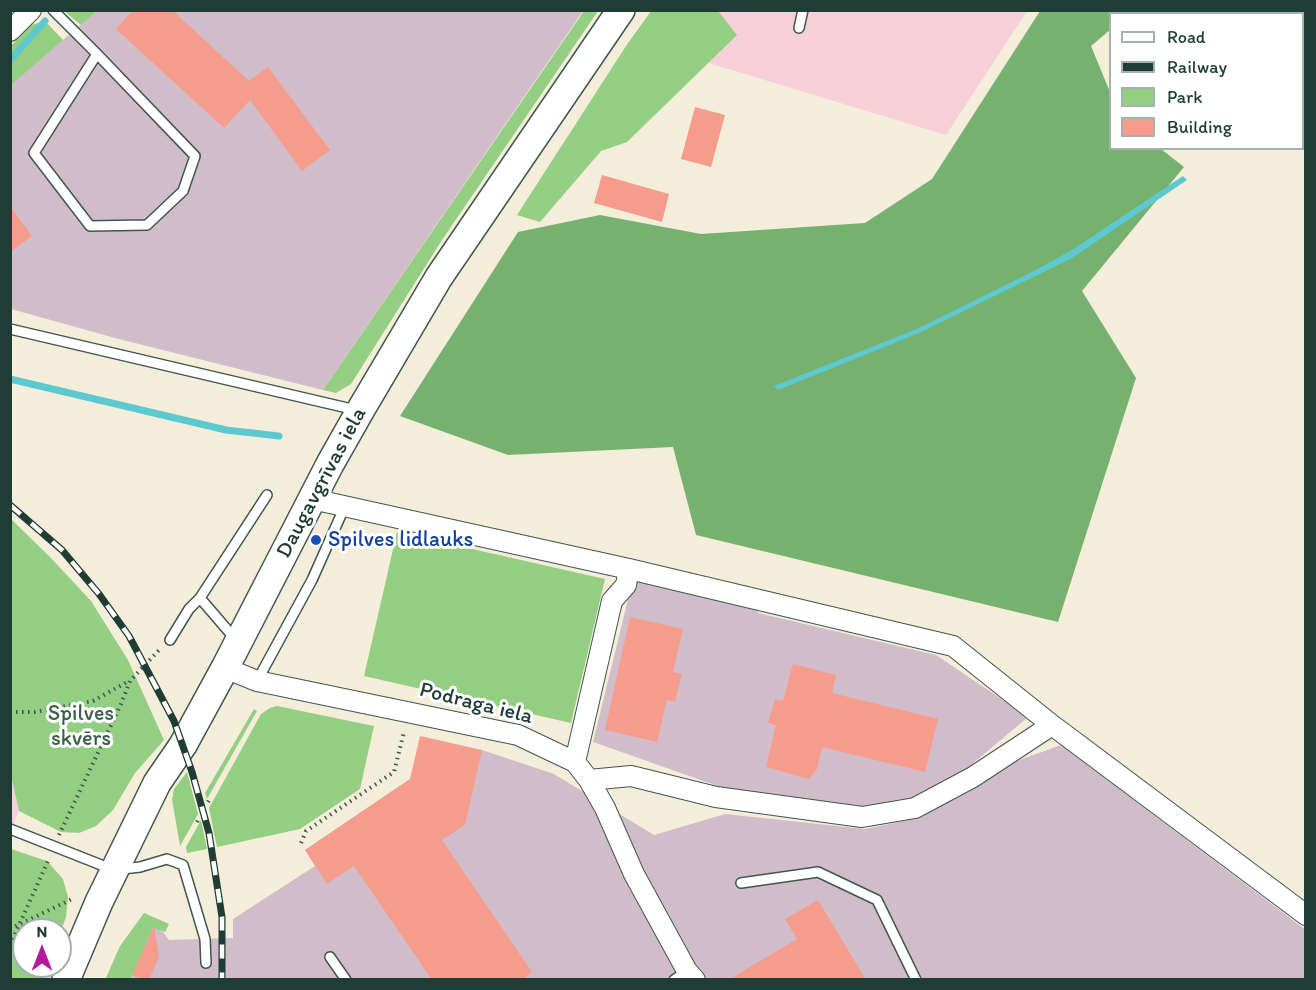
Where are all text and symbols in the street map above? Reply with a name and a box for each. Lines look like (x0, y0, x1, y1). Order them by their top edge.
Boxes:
legend (1109, 12, 1304, 150)
text: Road (1167, 26, 1206, 48)
text: Railway (1167, 56, 1227, 78)
text: Park (1167, 86, 1202, 108)
text: Building (1167, 116, 1232, 138)
street label: Daugavgrīvas iela (271, 403, 373, 563)
place label: Spilves lidlauks (328, 527, 473, 553)
marker: Spilves lidlauks (309, 533, 323, 547)
street label: Podraga iela (417, 677, 535, 731)
park label: Spilves skvērs (48, 701, 114, 752)
north arrow (12, 918, 72, 978)
text: N (37, 922, 47, 941)

